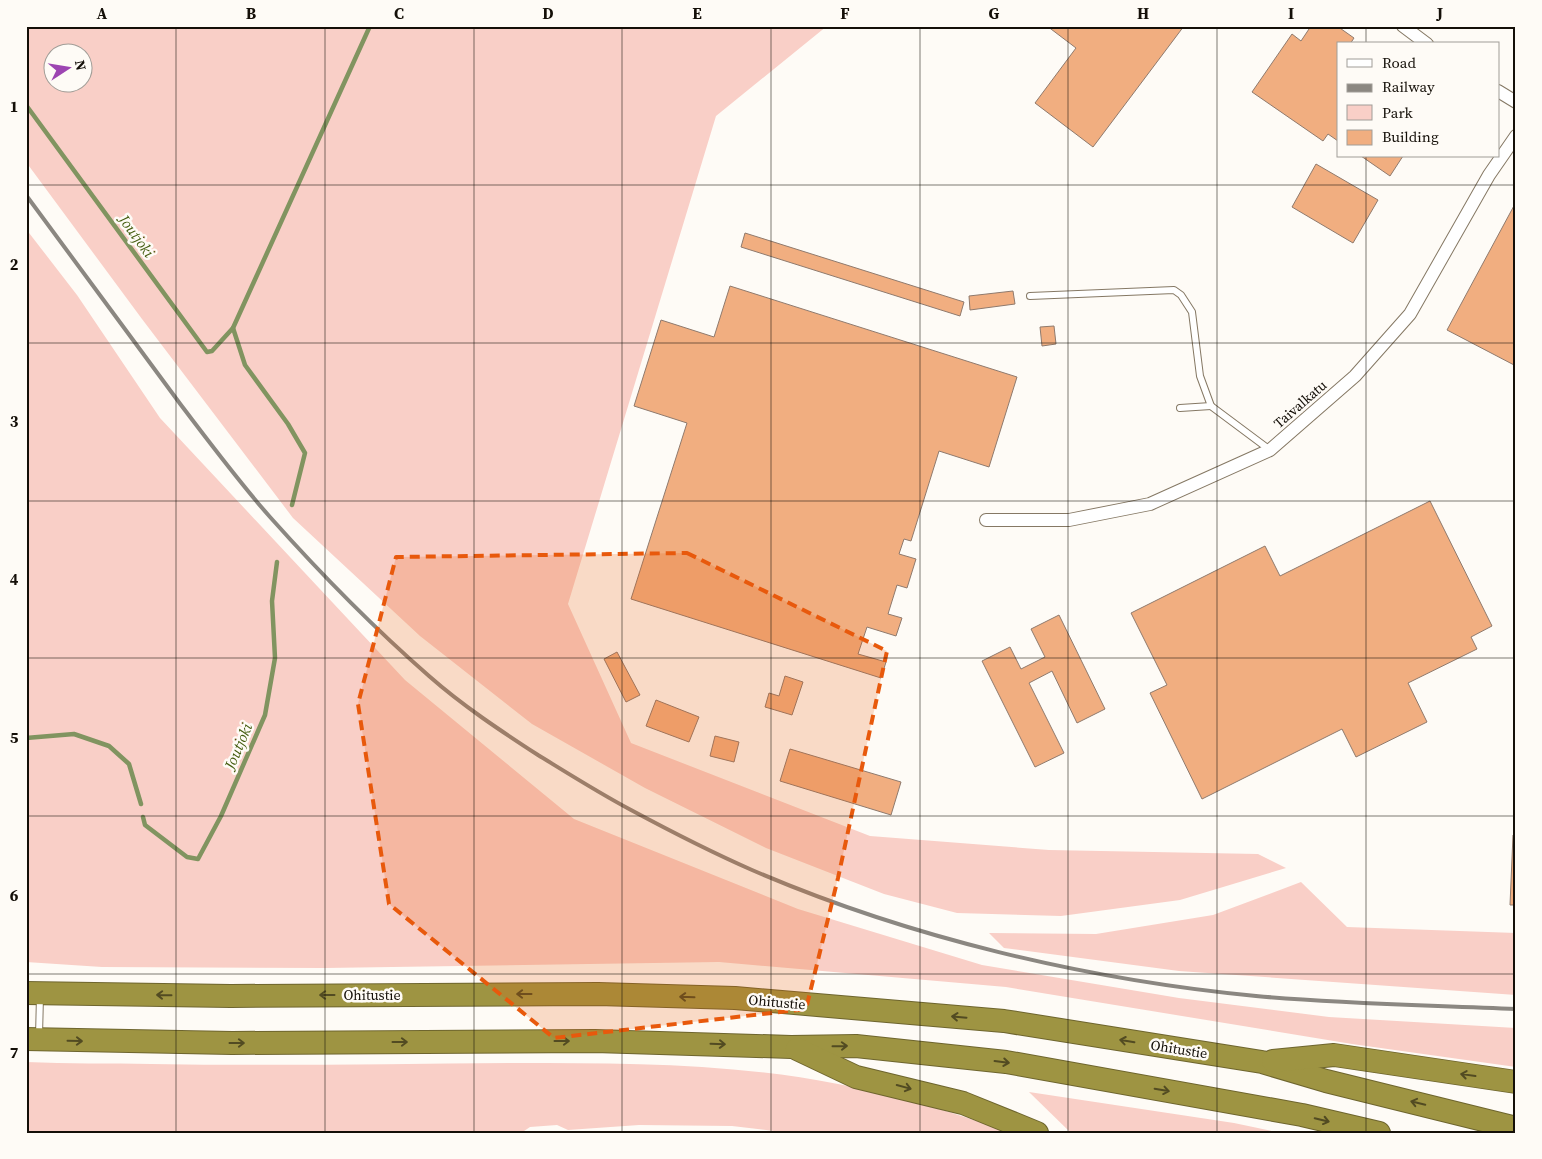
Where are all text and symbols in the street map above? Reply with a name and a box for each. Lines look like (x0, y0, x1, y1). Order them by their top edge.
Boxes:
text: A (97, 2, 108, 24)
text: B (246, 2, 257, 24)
text: C (394, 2, 404, 24)
text: D (542, 2, 554, 24)
text: E (692, 2, 702, 24)
text: F (840, 2, 850, 24)
text: G (989, 2, 1000, 24)
text: H (1137, 2, 1149, 24)
text: I (1288, 2, 1294, 24)
text: J (1436, 2, 1443, 24)
north arrow (42, 42, 92, 92)
legend (1337, 42, 1500, 158)
text: Road (1382, 52, 1416, 73)
text: N (70, 58, 92, 72)
text: Railway (1382, 76, 1435, 97)
text: 1 (10, 95, 18, 117)
text: Park (1382, 102, 1414, 123)
text: Building (1382, 126, 1439, 147)
water label: Joutjoki (113, 209, 160, 262)
text: 2 (10, 253, 19, 275)
street label: Taivalkatu (1269, 375, 1331, 433)
text: 3 (10, 410, 19, 432)
text: 4 (10, 568, 19, 590)
water label: Joutjoki (218, 719, 257, 774)
text: 5 (10, 726, 19, 748)
text: 6 (10, 884, 19, 906)
street label: Ohitustie (343, 985, 401, 1005)
one-way arrow (516, 989, 532, 999)
one-way arrow (156, 990, 172, 1000)
one-way arrow (319, 990, 335, 1000)
street label: Ohitustie (748, 990, 806, 1014)
one-way arrow (679, 992, 695, 1001)
one-way arrow (951, 1012, 967, 1022)
one-way arrow (1120, 1035, 1136, 1045)
street label: Ohitustie (1149, 1035, 1209, 1063)
one-way arrow (67, 1036, 83, 1045)
one-way arrow (554, 1036, 570, 1046)
one-way arrow (392, 1037, 408, 1047)
one-way arrow (229, 1038, 245, 1048)
one-way arrow (710, 1040, 726, 1049)
text: 7 (10, 1041, 19, 1063)
one-way arrow (832, 1041, 848, 1051)
one-way arrow (994, 1057, 1010, 1067)
one-way arrow (1460, 1069, 1476, 1079)
one-way arrow (896, 1083, 912, 1093)
one-way arrow (1153, 1085, 1169, 1095)
one-way arrow (1410, 1098, 1426, 1107)
one-way arrow (1313, 1116, 1329, 1125)

